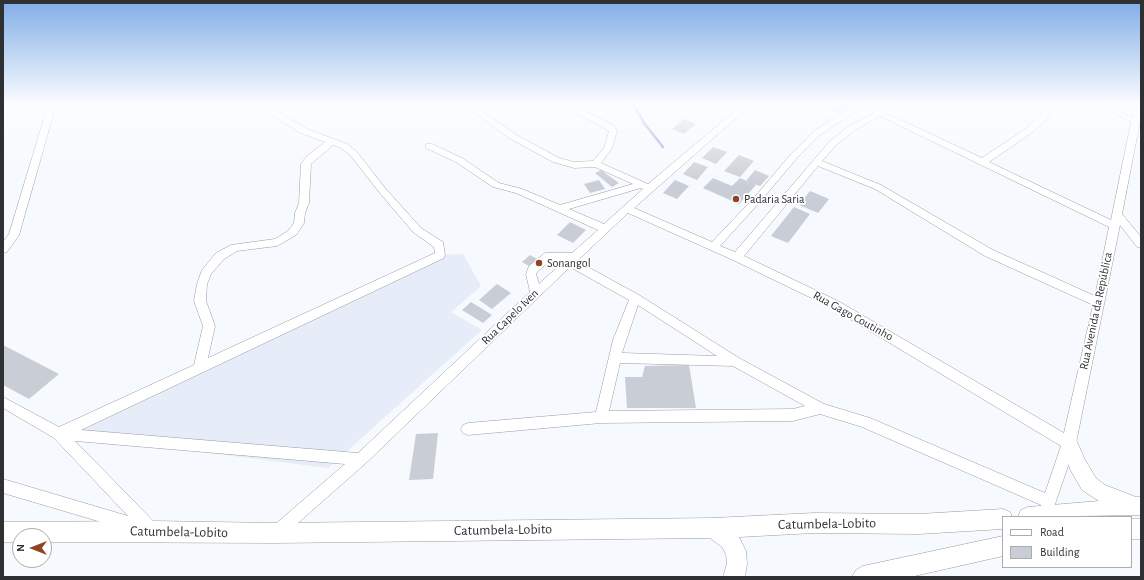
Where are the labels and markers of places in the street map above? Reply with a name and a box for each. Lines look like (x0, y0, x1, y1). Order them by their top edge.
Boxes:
place label: Padaria Saria (744, 192, 805, 206)
marker: Padaria Saria (731, 194, 741, 204)
place label: Sonangol (547, 256, 591, 270)
marker: Sonangol (534, 258, 544, 268)

